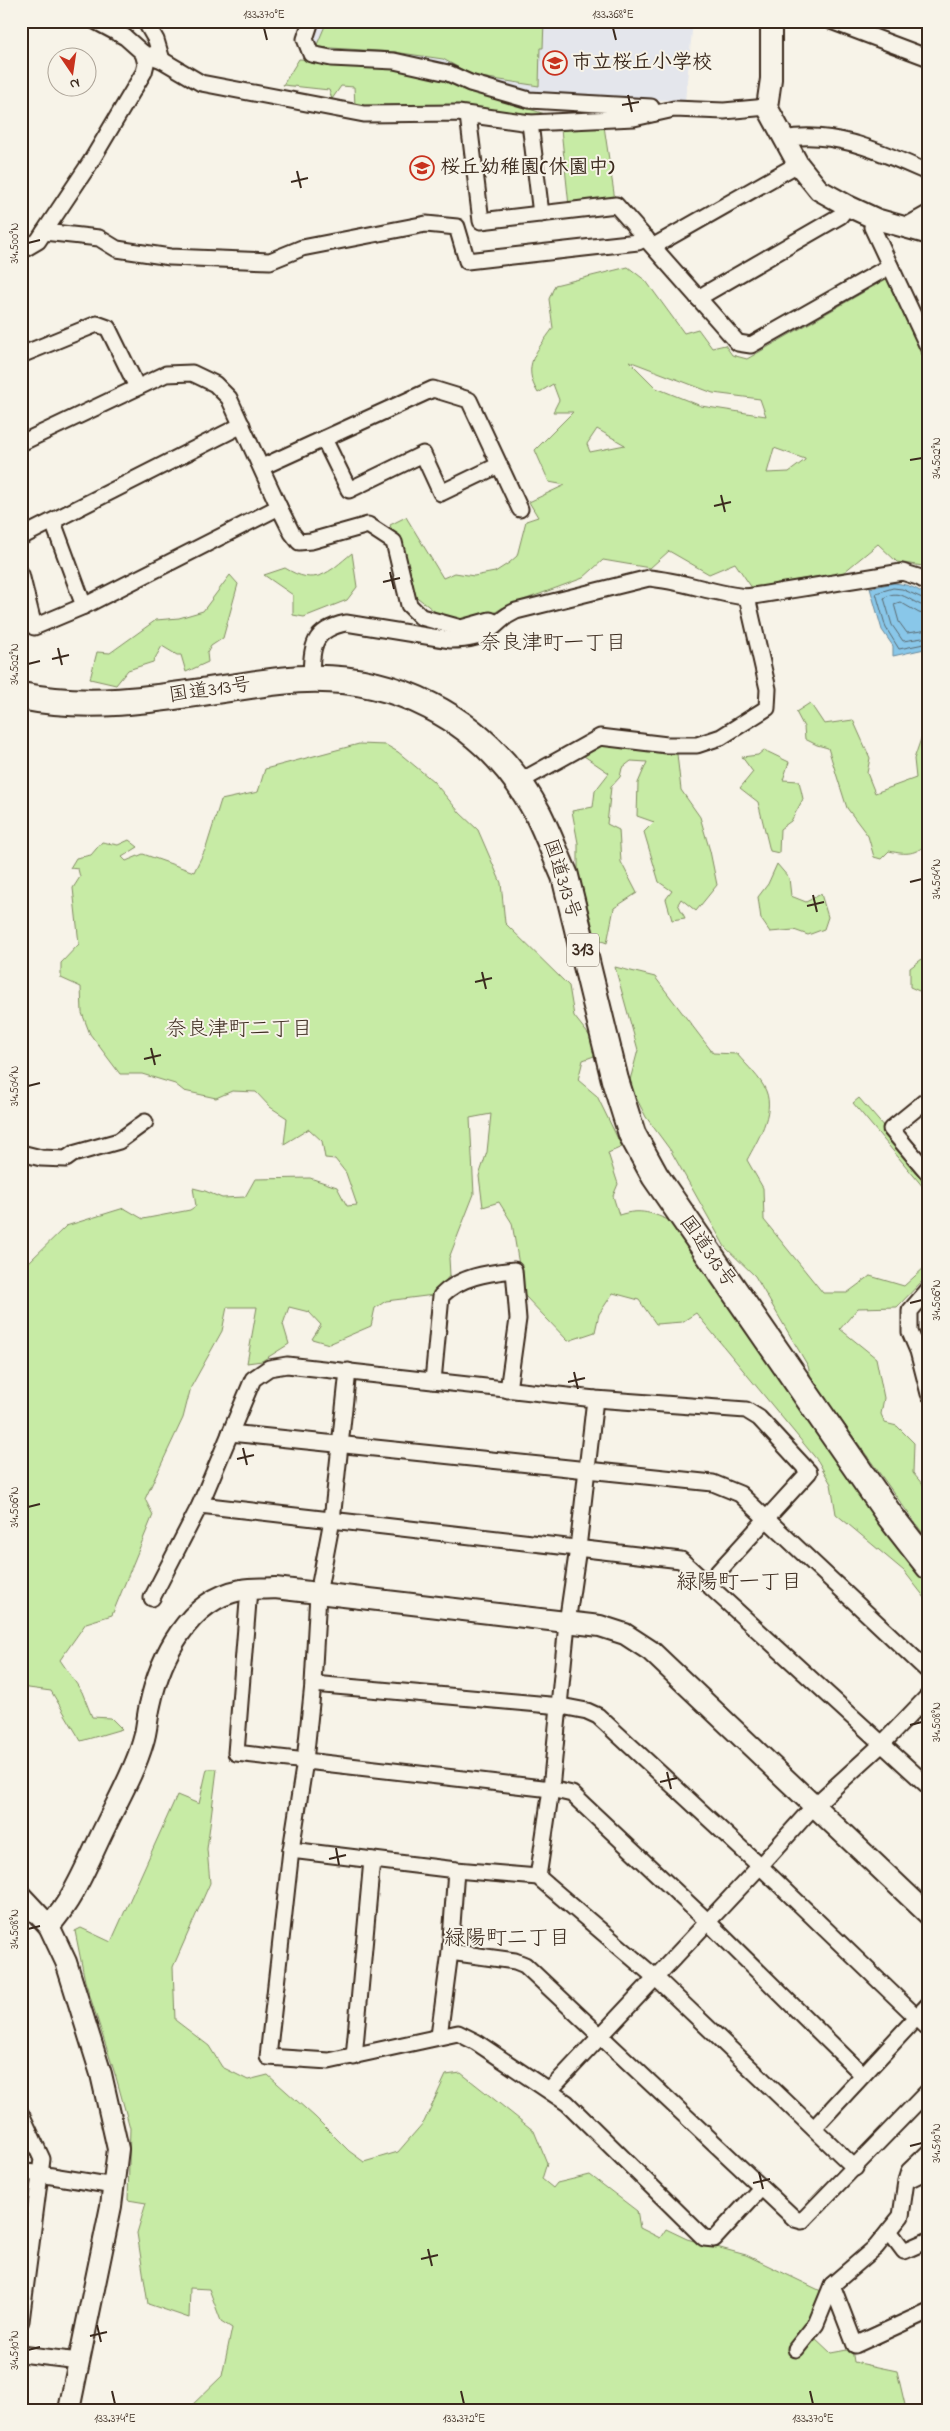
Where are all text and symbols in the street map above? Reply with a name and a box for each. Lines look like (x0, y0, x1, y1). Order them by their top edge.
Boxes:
text: 133.370°E (243, 6, 285, 24)
text: 133.368°E (592, 6, 634, 24)
north arrow (48, 48, 98, 98)
place label: 市立桜丘小学校 (572, 49, 712, 78)
school or university icon: 市立桜丘小学校 (542, 50, 568, 76)
text: N (68, 72, 82, 94)
place label: 桜丘幼稚園(休園中) (440, 154, 614, 183)
school or university icon: 桜丘幼稚園(休園中) (409, 155, 435, 181)
text: 34.500°N (6, 223, 24, 263)
text: 34.502°N (928, 437, 946, 479)
district label: 奈良津町一丁目 (480, 629, 627, 659)
text: 34.502°N (6, 643, 24, 685)
street label: 国道313号 (167, 671, 253, 711)
street label: 国道313号 (534, 835, 588, 923)
text: 34.504°N (928, 859, 946, 899)
road number: 313 (567, 934, 599, 966)
district label: 奈良津町二丁目 (166, 1015, 313, 1045)
text: 34.504°N (6, 1066, 24, 1106)
street label: 国道313号 (671, 1210, 743, 1294)
text: 34.506°N (928, 1280, 946, 1321)
text: 34.506°N (6, 1487, 24, 1528)
district label: 緑陽町一丁目 (676, 1568, 802, 1598)
text: 34.508°N (928, 1702, 946, 1742)
text: 34.508°N (6, 1909, 24, 1949)
district label: 緑陽町二丁目 (444, 1924, 570, 1954)
text: 34.510°N (928, 2123, 946, 2163)
text: 34.510°N (6, 2330, 24, 2370)
text: 133.374°E (94, 2410, 136, 2428)
text: 133.372°E (443, 2410, 485, 2428)
text: 133.370°E (792, 2410, 834, 2428)

